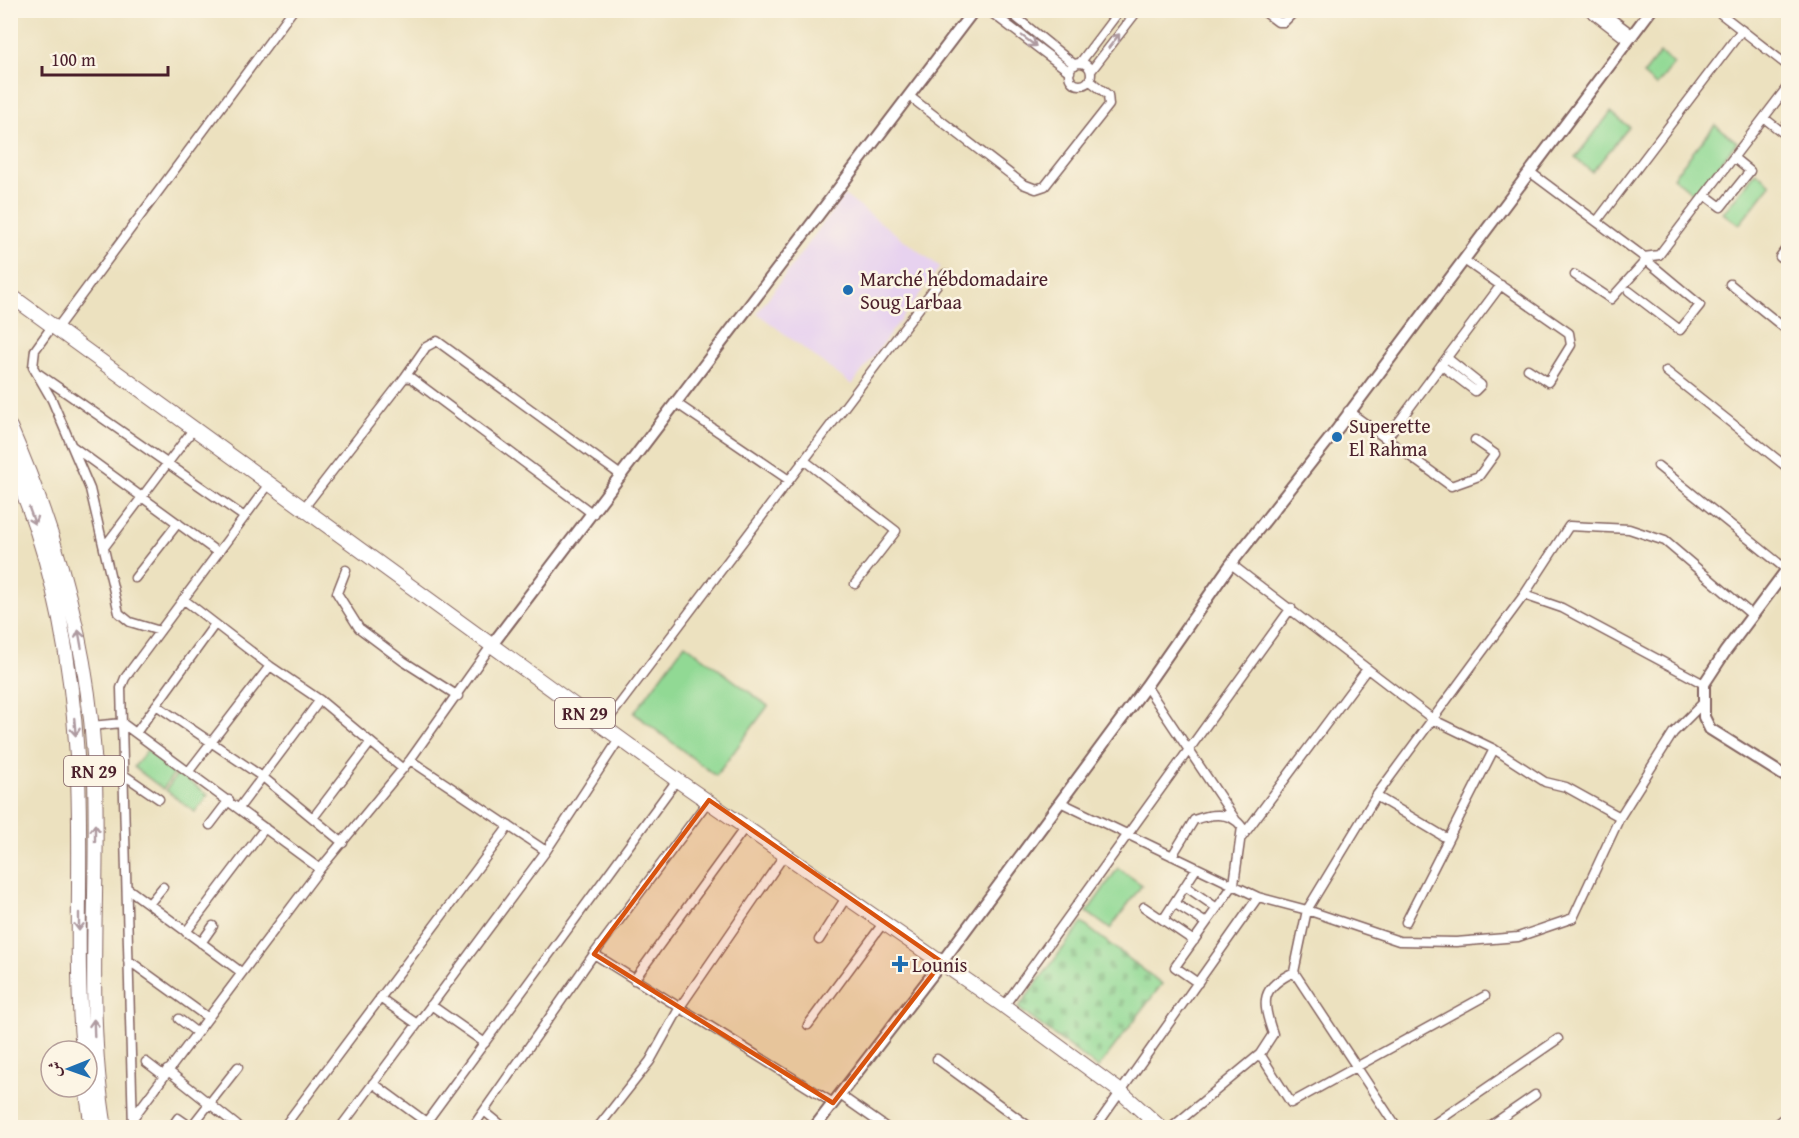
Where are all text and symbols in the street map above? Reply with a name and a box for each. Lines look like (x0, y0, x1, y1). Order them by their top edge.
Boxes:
one-way arrow (1108, 33, 1121, 49)
one-way arrow (1021, 35, 1037, 48)
scale bar (42, 39, 168, 77)
text: 100 m (51, 46, 96, 73)
place label: Marché hébdomadaire Soug Larbaa (860, 264, 1048, 316)
marker: Marché hébdomadaire Soug Larbaa (841, 283, 855, 297)
place label: Superette El Rahma (1349, 411, 1431, 463)
marker: Superette El Rahma (1330, 430, 1344, 444)
one-way arrow (27, 506, 38, 525)
one-way arrow (74, 629, 85, 649)
road number: RN 29 (555, 698, 615, 728)
one-way arrow (70, 716, 81, 736)
road number: RN 29 (64, 756, 124, 786)
one-way arrow (89, 823, 101, 843)
one-way arrow (73, 911, 85, 931)
place label: Lounis (912, 950, 968, 979)
marker: Lounis (893, 957, 907, 971)
one-way arrow (88, 1018, 99, 1038)
north arrow (39, 1039, 99, 1099)
text: ش (42, 1061, 66, 1077)

